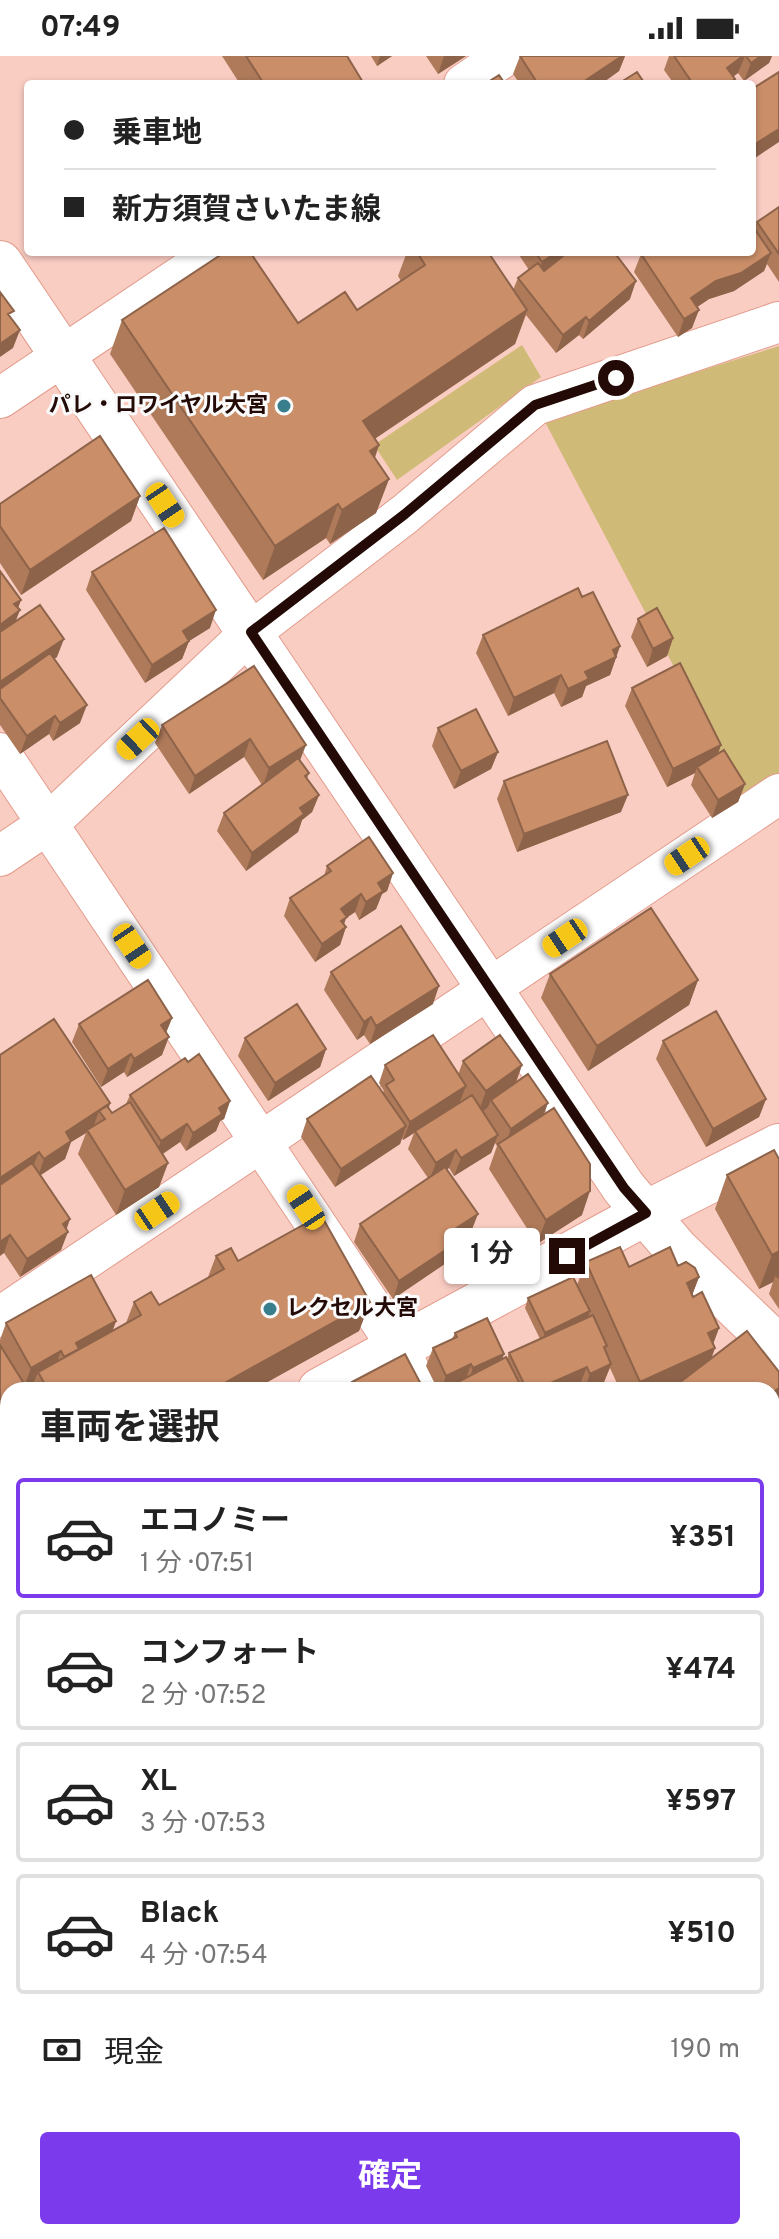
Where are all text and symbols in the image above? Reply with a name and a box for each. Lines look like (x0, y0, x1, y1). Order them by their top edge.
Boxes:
text: 07:49 (40, 10, 120, 47)
text: 乗車地 (112, 116, 202, 153)
text: 新方須賀さいたま線 (112, 193, 381, 230)
route start (598, 360, 634, 396)
place label: パレ・ロワイヤル大宮 (49, 393, 268, 420)
marker: パレ・ロワイヤル大宮 (275, 397, 293, 415)
car (142, 478, 188, 532)
car (112, 714, 164, 764)
car (660, 833, 714, 879)
car (538, 915, 592, 961)
car (109, 919, 155, 973)
car (283, 1180, 329, 1234)
car (130, 1188, 184, 1234)
callout: 1 分 (443, 1228, 539, 1284)
route end (549, 1238, 585, 1274)
text: 1 分 (471, 1239, 513, 1272)
place label: レクセル大宮 (286, 1296, 418, 1323)
marker: レクセル大宮 (261, 1300, 279, 1318)
text: 車両を選択 (40, 1407, 220, 1453)
icon: car (44, 1502, 116, 1574)
text: エコノミー (140, 1504, 290, 1541)
text: ¥351 (669, 1520, 736, 1557)
text: 1 分 · 07:51 (140, 1548, 254, 1581)
icon: car (44, 1634, 116, 1706)
text: コンフォート (140, 1636, 319, 1673)
text: ¥474 (666, 1652, 736, 1689)
text: 2 分 · 07:52 (140, 1680, 266, 1713)
text: XL (140, 1764, 177, 1801)
icon: car (44, 1766, 116, 1838)
text: ¥597 (665, 1784, 736, 1821)
text: 3 分 · 07:53 (140, 1808, 266, 1841)
text: Black (140, 1896, 219, 1933)
icon: car (44, 1898, 116, 1970)
text: ¥510 (668, 1916, 736, 1953)
text: 4 分 · 07:54 (140, 1940, 268, 1973)
icon: cash (40, 2028, 84, 2072)
text: 190 m (670, 2034, 740, 2067)
text: 現金 (104, 2036, 164, 2073)
button: 確定 (40, 2132, 740, 2224)

